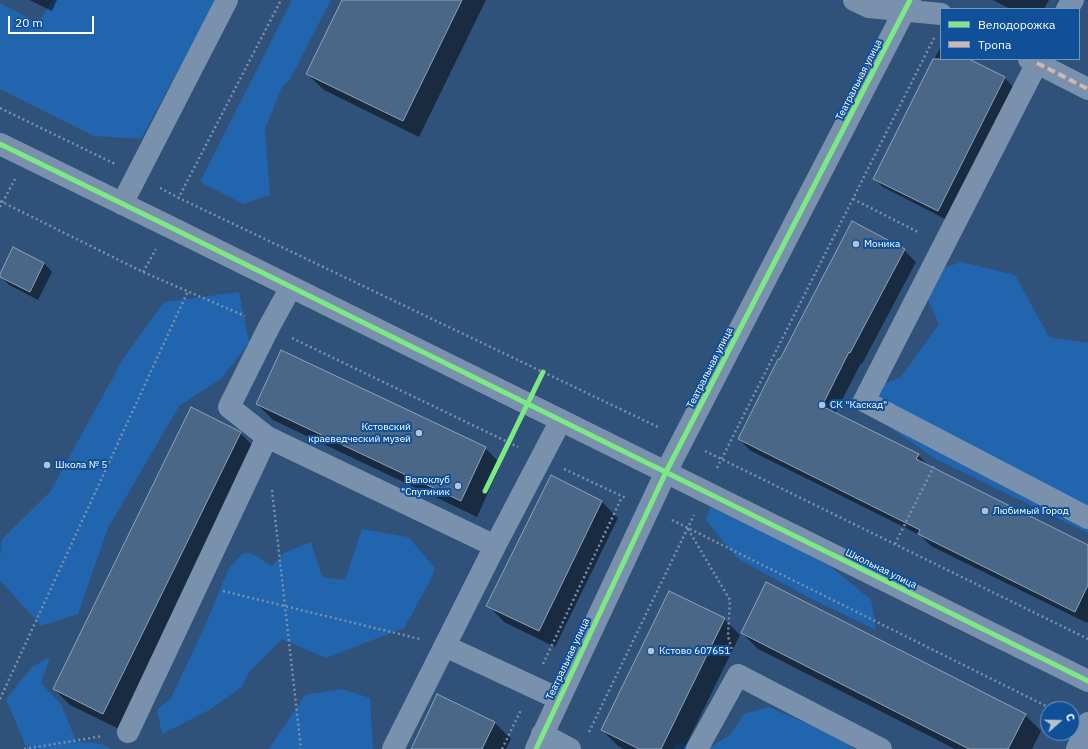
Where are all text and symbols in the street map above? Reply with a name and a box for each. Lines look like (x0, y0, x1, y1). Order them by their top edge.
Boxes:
scale bar (10, 8, 96, 34)
legend (940, 8, 1080, 60)
text: 20 m (15, 15, 43, 30)
text: Велодорожка (978, 17, 1055, 32)
text: Тропа (978, 37, 1011, 52)
street label: Театральная улица (833, 38, 885, 122)
place label: Моника (864, 238, 900, 250)
marker: Моника (851, 239, 861, 249)
street label: Театральная улица (684, 326, 736, 410)
place label: СК "Каскад" (830, 399, 887, 411)
marker: СК "Каскад" (817, 400, 827, 410)
place label: Кстовский краеведческий музей (308, 421, 411, 444)
marker: Кстовский краеведческий музей (414, 428, 424, 438)
place label: Школа № 5 (55, 459, 107, 471)
marker: Школа № 5 (42, 460, 52, 470)
place label: Велоклуб "Спутиник (401, 474, 450, 498)
marker: Велоклуб "Спутиник (453, 481, 463, 491)
place label: Любимый Город (993, 505, 1069, 517)
marker: Любимый Город (980, 506, 990, 516)
street label: Школьная улица (843, 547, 919, 591)
street label: Театральная улица (544, 616, 592, 702)
place label: Кстово 607651 (659, 645, 730, 657)
marker: Кстово 607651 (646, 646, 656, 656)
north arrow (1040, 701, 1080, 741)
text: С (1063, 711, 1078, 723)

